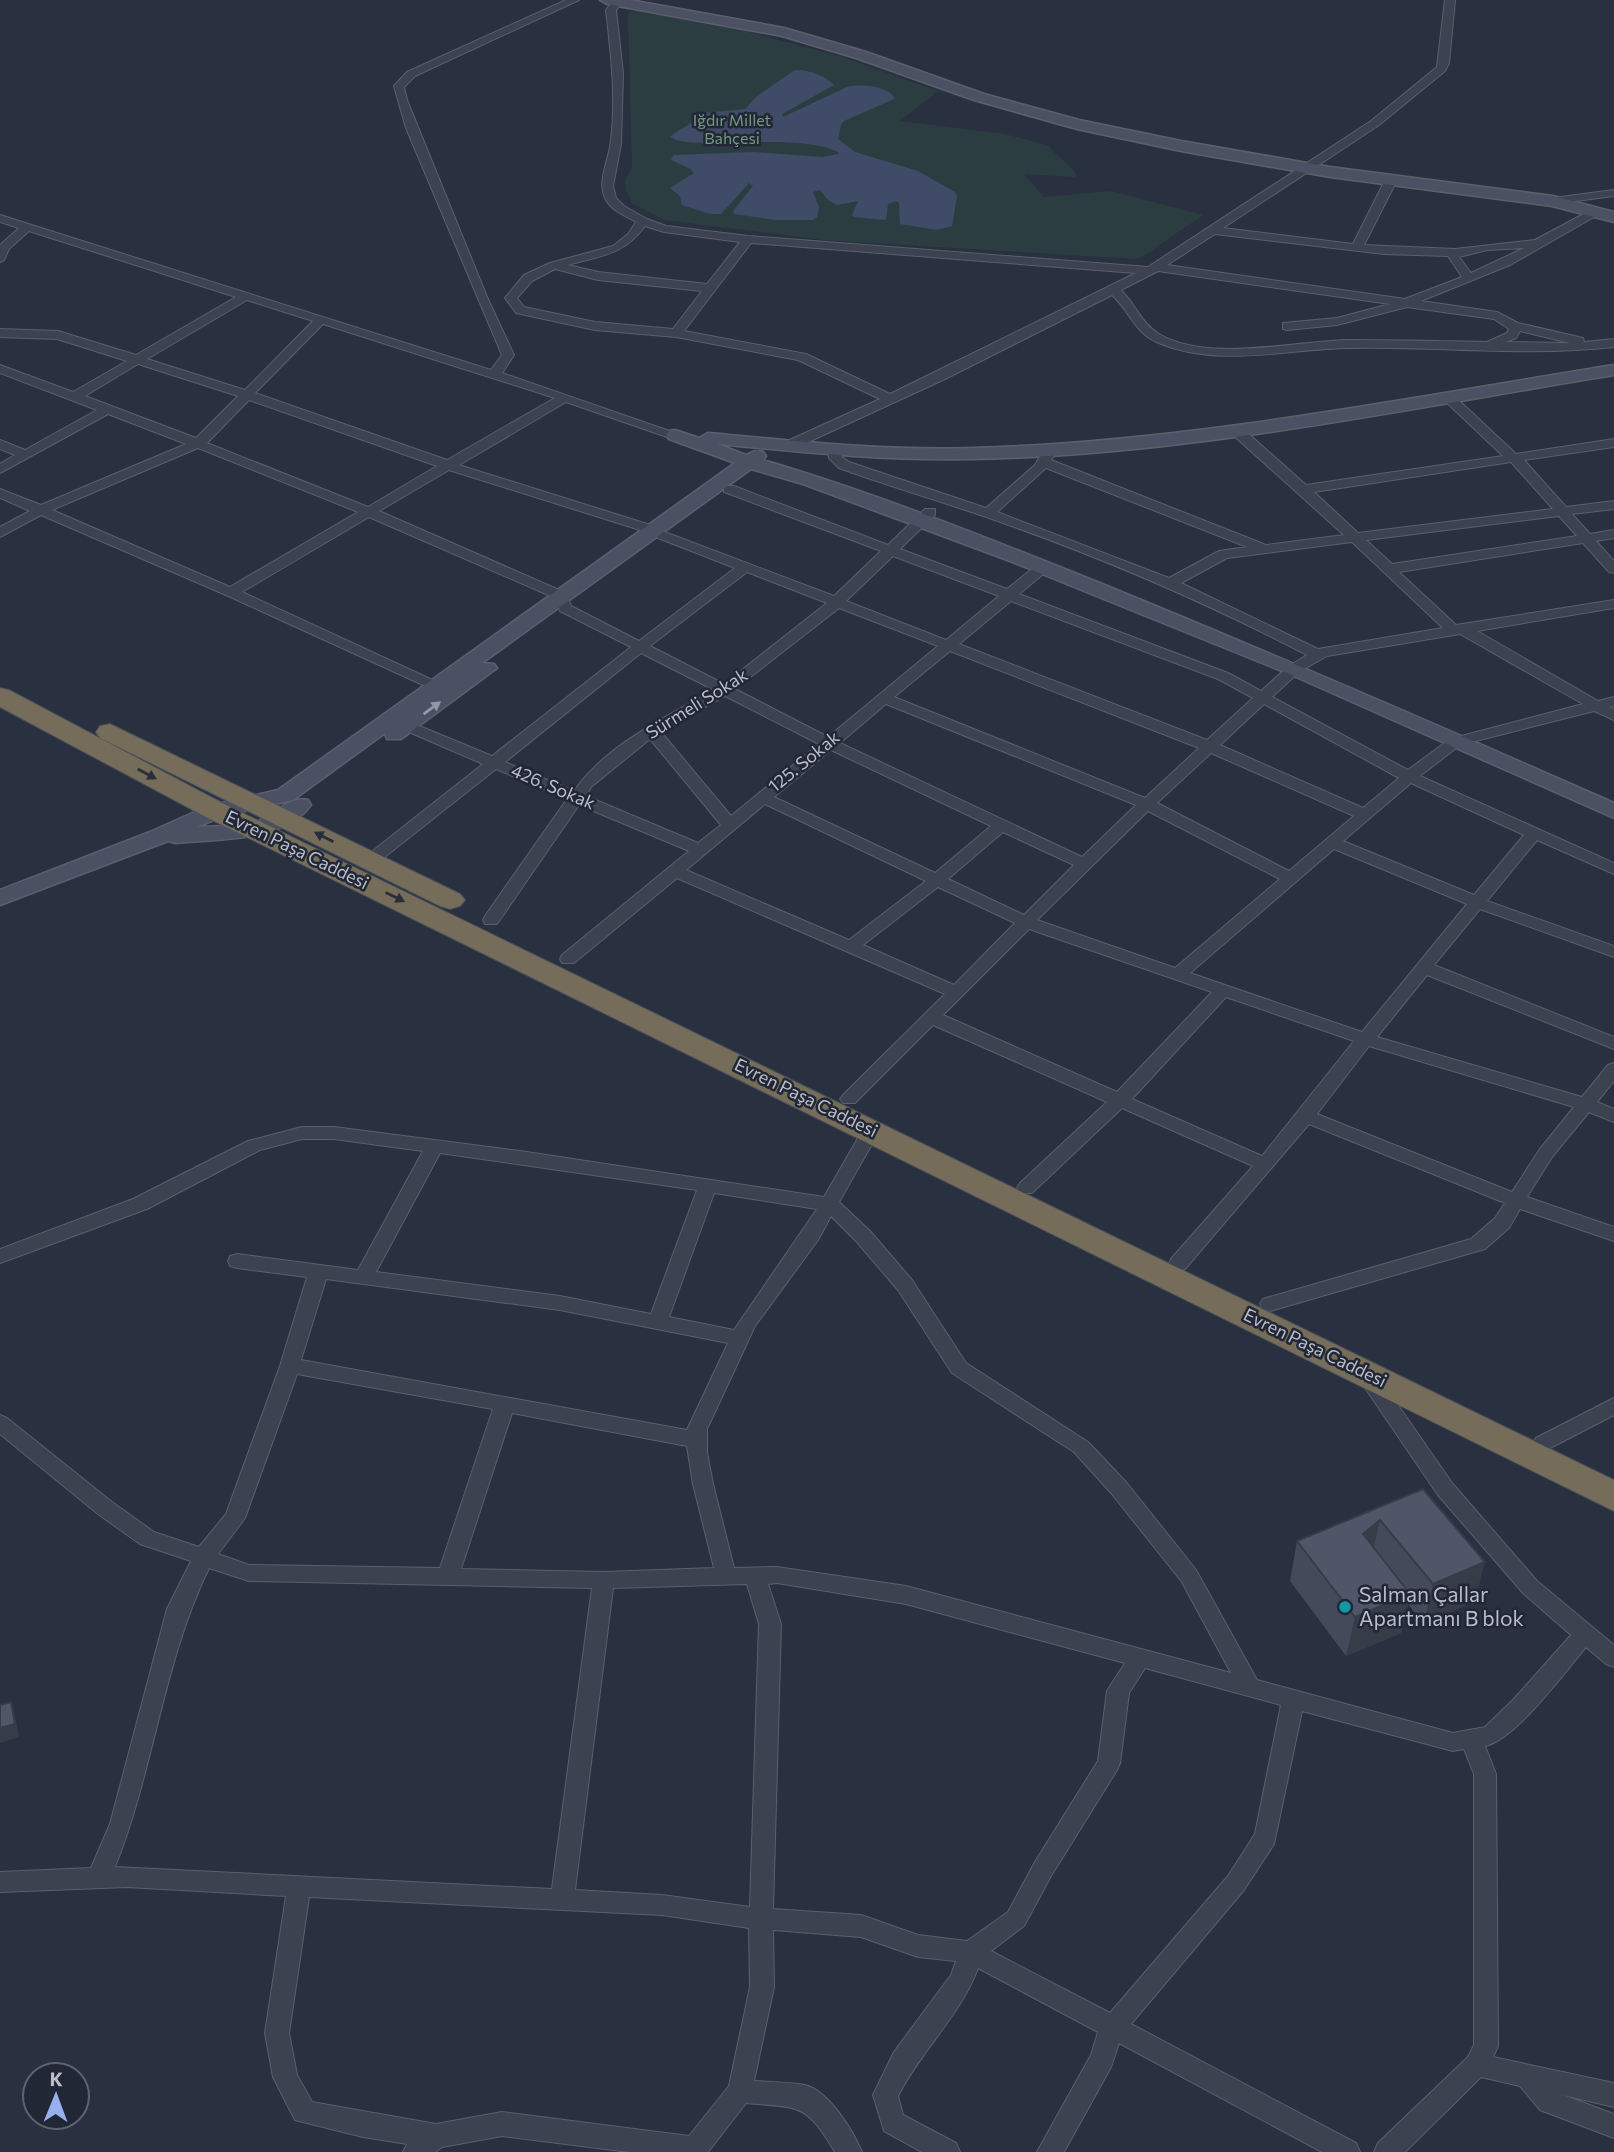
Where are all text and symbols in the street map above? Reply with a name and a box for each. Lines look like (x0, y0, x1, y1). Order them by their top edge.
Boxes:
park label: Iğdır Millet Bahçesi (693, 110, 772, 147)
street label: Sürmeli Sokak (642, 663, 752, 743)
one-way arrow (423, 701, 441, 715)
street label: 125. Sokak (763, 726, 844, 797)
street label: 426. Sokak (508, 759, 599, 814)
one-way arrow (137, 769, 157, 780)
street label: Evren Paşa Caddesi (222, 805, 373, 893)
one-way arrow (314, 831, 334, 842)
one-way arrow (385, 891, 405, 902)
street label: Evren Paşa Caddesi (731, 1053, 882, 1141)
street label: Evren Paşa Caddesi (1240, 1303, 1391, 1391)
place label: Salman Çallar Apartmanı B blok (1359, 1581, 1524, 1630)
marker: Salman Çallar Apartmanı B blok (1337, 1599, 1353, 1615)
north arrow (21, 2061, 91, 2131)
text: K (49, 2067, 63, 2090)

